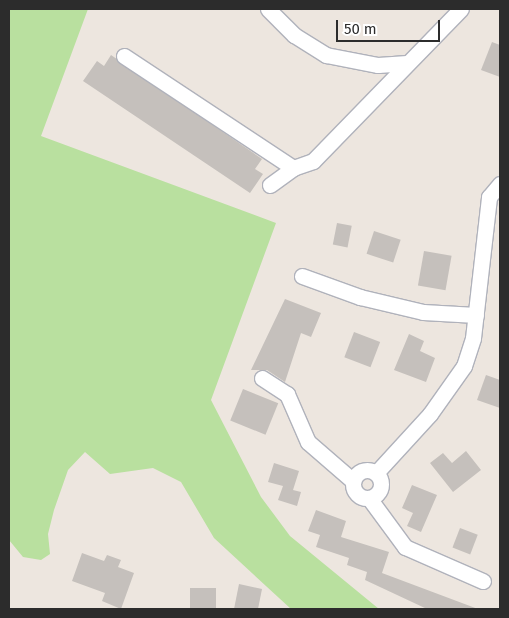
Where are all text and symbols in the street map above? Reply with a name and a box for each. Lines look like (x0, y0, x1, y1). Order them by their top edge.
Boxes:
scale bar (339, 10, 443, 42)
text: 50 m (344, 20, 377, 38)

